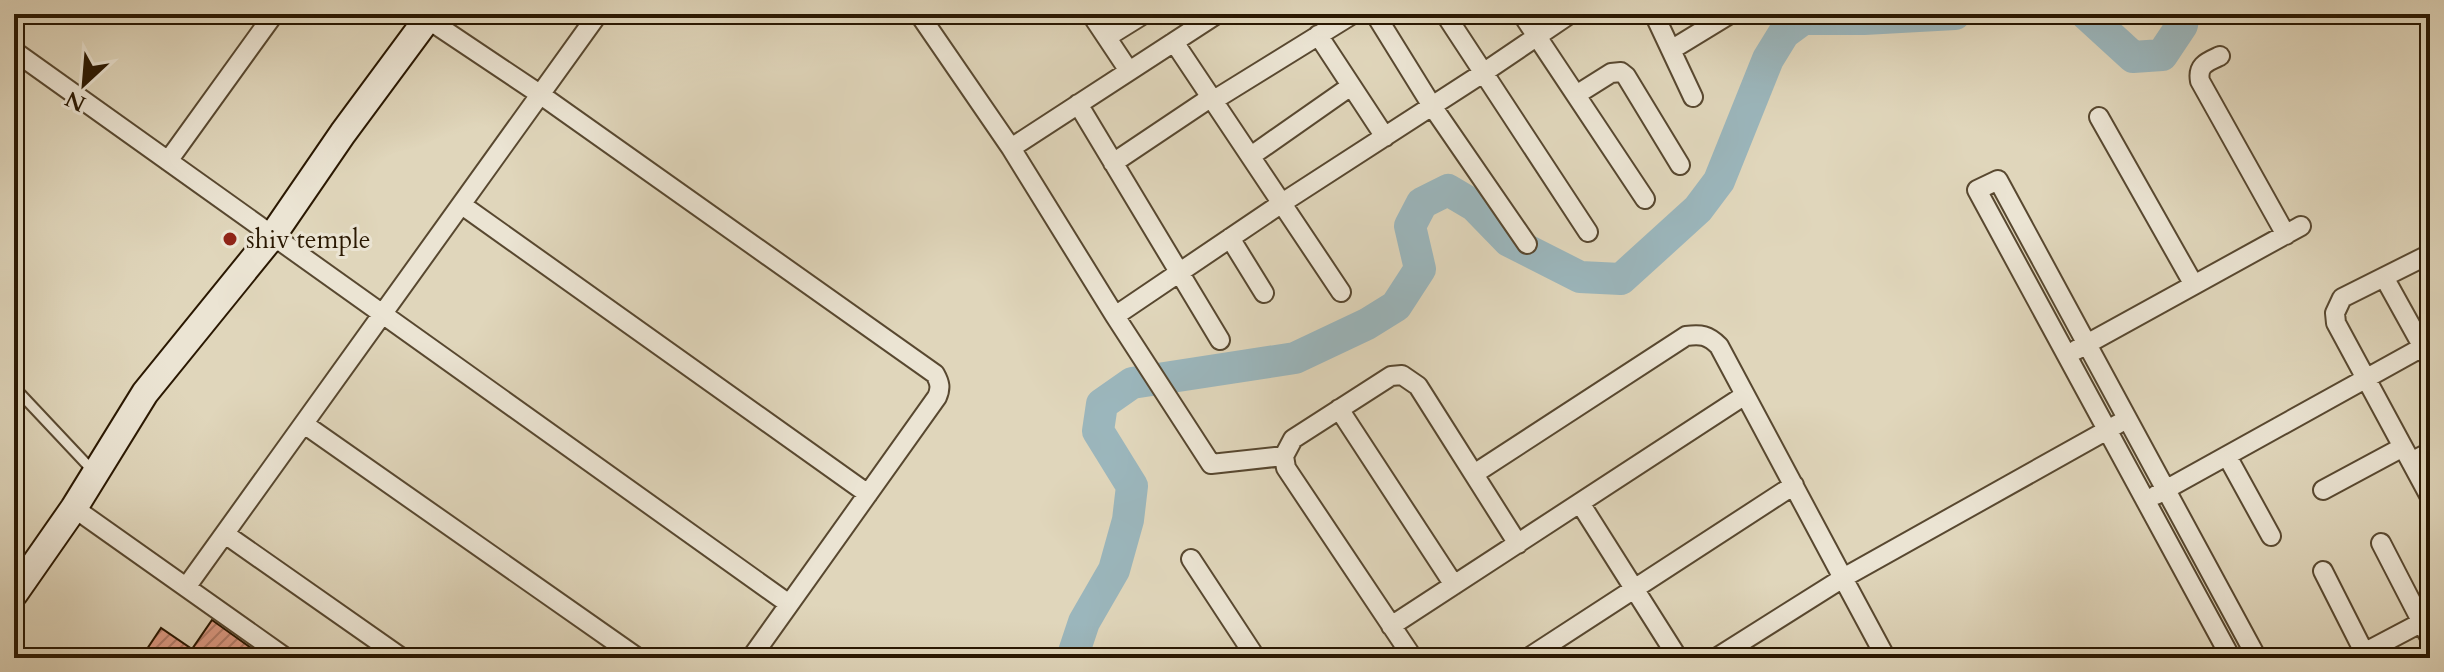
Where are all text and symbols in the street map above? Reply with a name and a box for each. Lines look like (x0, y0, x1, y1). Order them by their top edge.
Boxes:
north arrow (44, 44, 124, 124)
text: N (61, 83, 91, 119)
place label: shiv temple (246, 222, 371, 257)
marker: shiv temple (221, 230, 239, 248)

